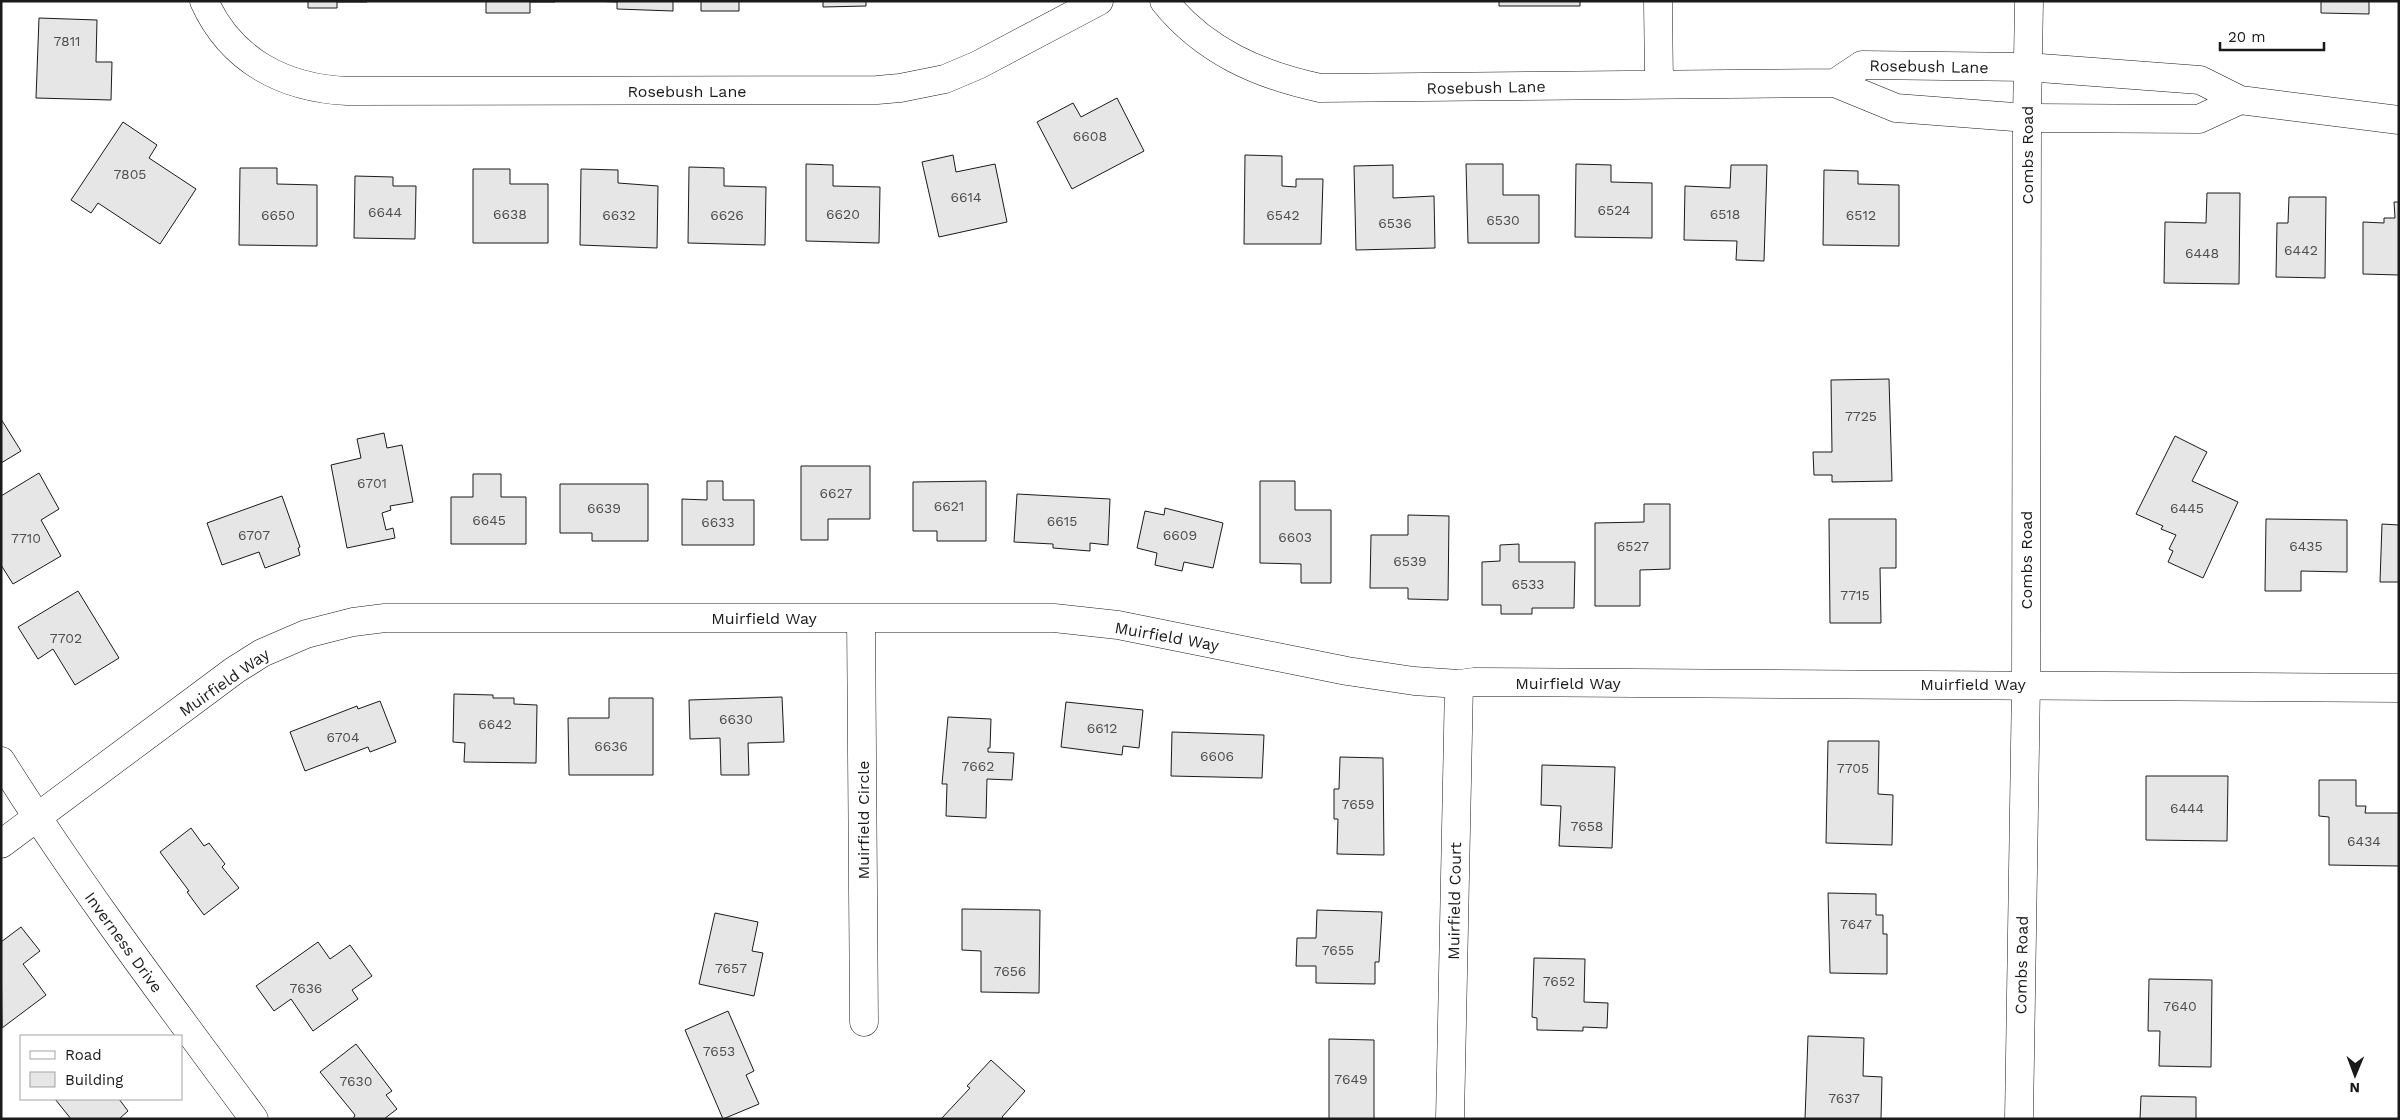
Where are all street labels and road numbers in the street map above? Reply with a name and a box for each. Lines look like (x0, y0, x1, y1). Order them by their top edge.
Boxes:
street label: Rosebush Lane (1869, 56, 1989, 77)
street label: Rosebush Lane (1426, 77, 1546, 98)
street label: Rosebush Lane (627, 82, 747, 101)
street label: Combs Road (2018, 106, 2037, 204)
street label: Combs Road (2017, 511, 2036, 609)
street label: Muirfield Way (711, 609, 818, 628)
street label: Muirfield Way (1113, 618, 1221, 655)
street label: Muirfield Way (176, 644, 274, 720)
street label: Muirfield Way (1515, 674, 1622, 693)
street label: Muirfield Way (1920, 675, 2027, 694)
street label: Muirfield Circle (854, 761, 873, 879)
street label: Muirfield Court (1444, 842, 1465, 960)
street label: Inverness Drive (81, 888, 166, 996)
street label: Combs Road (2011, 915, 2032, 1015)

